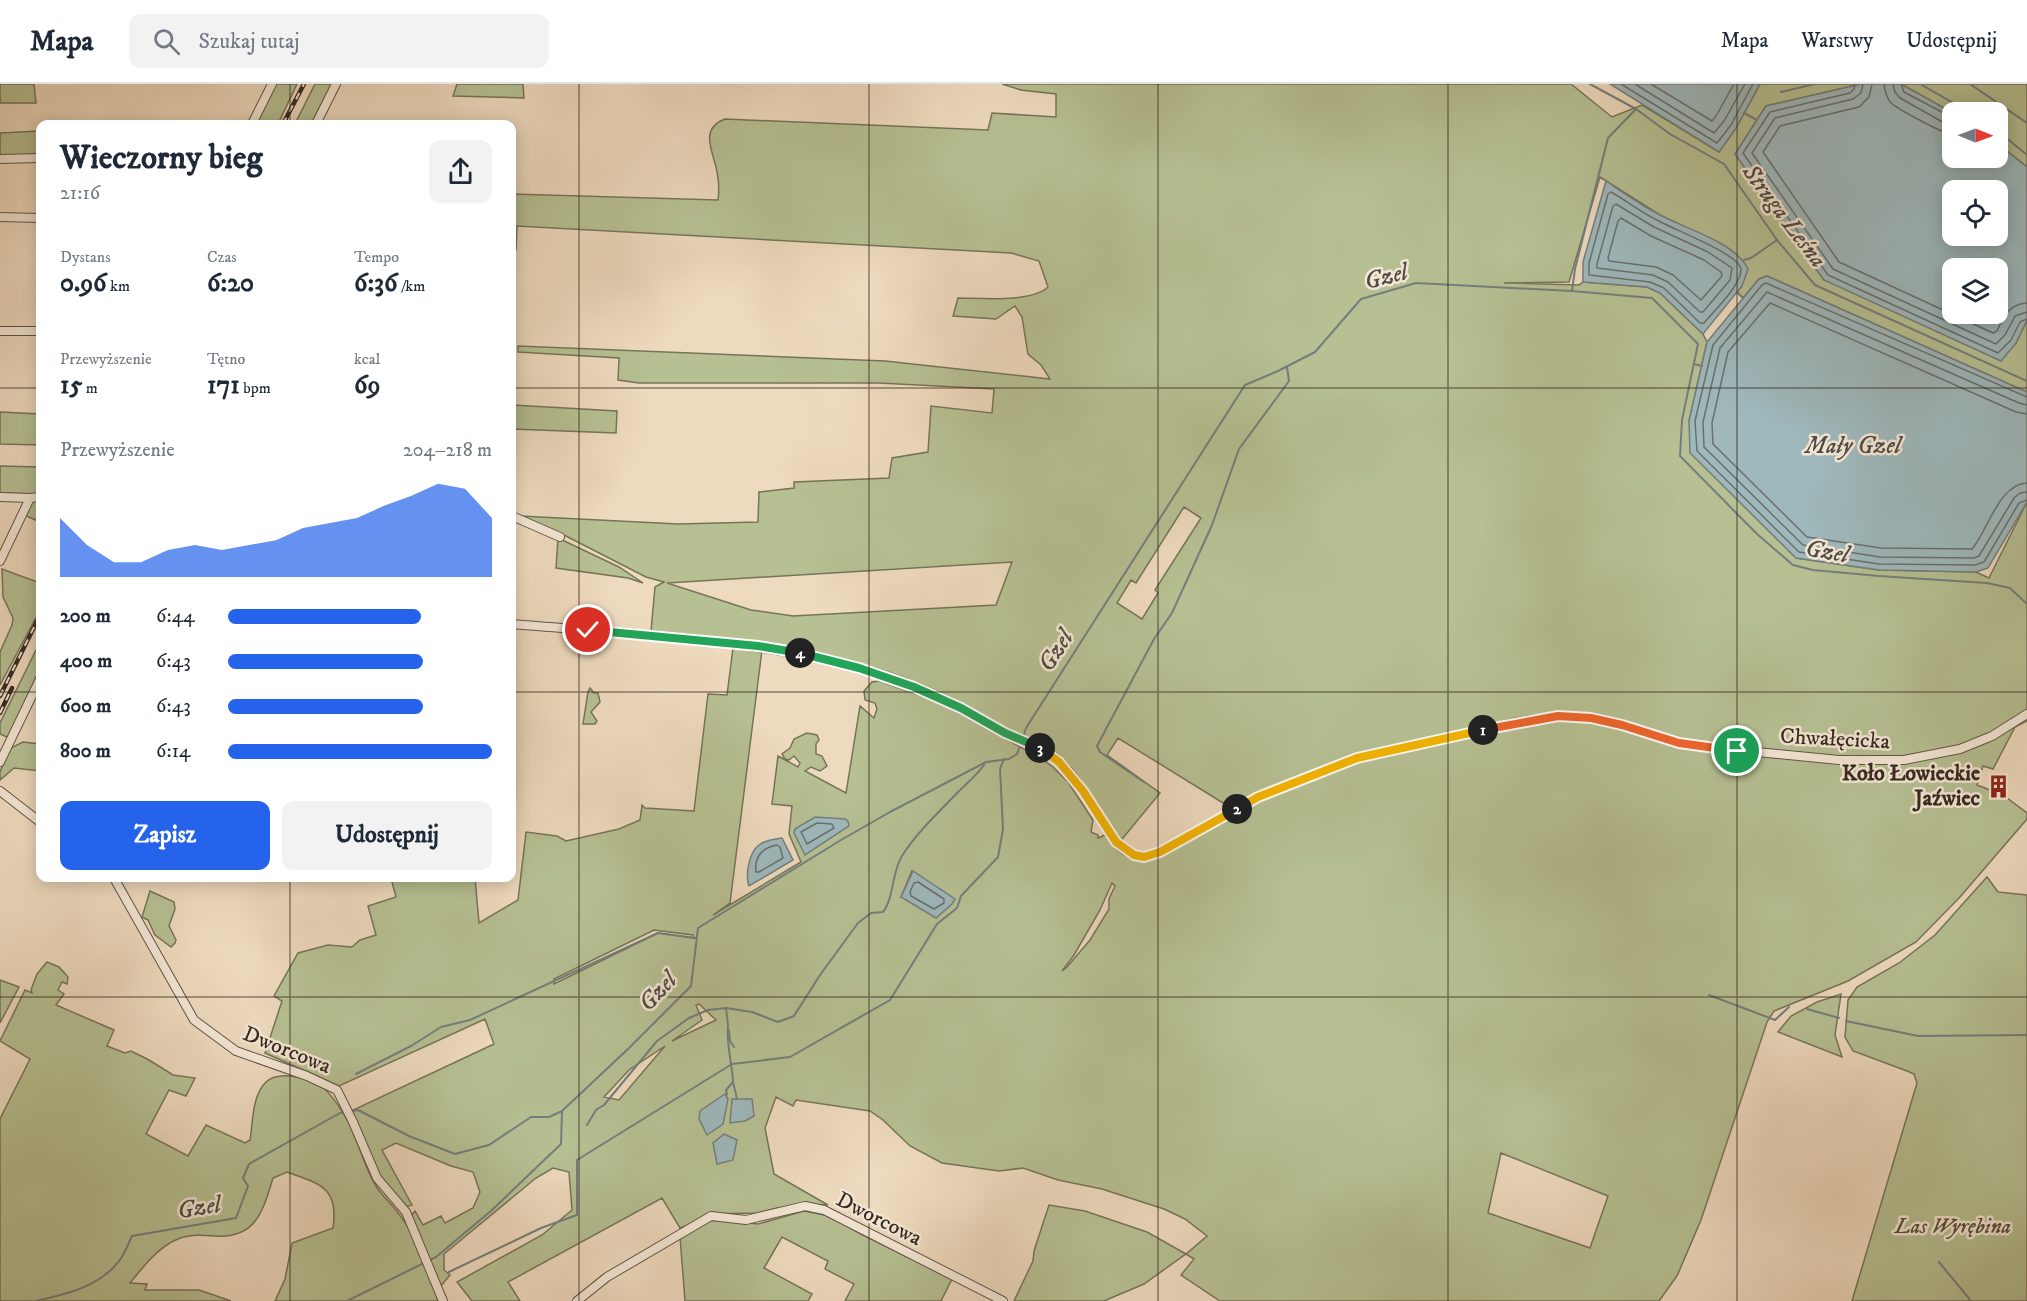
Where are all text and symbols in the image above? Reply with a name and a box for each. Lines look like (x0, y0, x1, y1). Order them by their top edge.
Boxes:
search box (129, 14, 549, 68)
text: Mapa (30, 24, 93, 59)
icon: search (150, 25, 183, 58)
text: Szukaj tutaj (198, 28, 300, 55)
text: Mapa (1721, 28, 1768, 54)
text: Warstwy (1801, 28, 1873, 54)
text: Udostępnij (1906, 28, 1997, 54)
north arrow (1942, 102, 2008, 168)
map controls (1942, 102, 2008, 324)
text: Wieczorny bieg (60, 138, 263, 179)
button: share (429, 140, 492, 203)
water label: Struga Leśna (1735, 157, 1833, 274)
button: locate (1942, 180, 2008, 246)
text: 21:16 (60, 181, 100, 206)
text: Dystans (60, 247, 110, 267)
text: Czas (207, 247, 237, 267)
text: Tempo (354, 247, 399, 267)
water label: Gzel (1361, 256, 1414, 297)
button: layers (1942, 258, 2008, 324)
text: 0.96 (60, 267, 107, 300)
text: 6:20 (207, 267, 254, 300)
text: 6:36 (354, 267, 398, 300)
text: km (107, 276, 130, 296)
text: /km (398, 276, 425, 296)
text: Przewyższenie (60, 349, 152, 369)
text: Tętno (207, 349, 245, 369)
text: kcal (354, 349, 380, 369)
text: 15 (60, 369, 82, 402)
text: 171 (207, 369, 240, 402)
text: 69 (354, 369, 381, 402)
text: m (82, 378, 98, 398)
text: bpm (240, 378, 271, 398)
water label: Mały Gzel (1803, 431, 1904, 461)
text: Przewyższenie (60, 438, 174, 463)
text: 204–218 m (403, 438, 492, 463)
water label: Gzel (1803, 534, 1854, 571)
text: 200 m (60, 604, 111, 629)
text: 6:44 (156, 604, 195, 629)
pin (562, 604, 613, 655)
icon: check (571, 613, 604, 646)
water label: Gzel (1032, 622, 1082, 677)
pin: 4 (785, 638, 815, 668)
text: 4 (795, 643, 805, 663)
text: 400 m (60, 649, 112, 674)
text: 6:43 (156, 649, 191, 674)
text: 600 m (60, 694, 111, 719)
text: 6:43 (156, 694, 191, 719)
pin: 1 (1468, 715, 1498, 745)
text: 1 (1480, 720, 1486, 740)
street label: Chwałęcicka (1779, 723, 1891, 755)
pin (1711, 725, 1762, 776)
pin: 3 (1025, 733, 1055, 763)
icon: arrive (1720, 734, 1753, 767)
text: 3 (1037, 738, 1043, 758)
text: 800 m (60, 739, 111, 764)
text: 6:14 (156, 739, 190, 764)
place label: Koło Łowieckie Jaźwiec (1842, 760, 1981, 812)
building icon: Koło Łowieckie Jaźwiec (1985, 773, 2011, 799)
pin: 2 (1222, 794, 1252, 824)
text: 2 (1233, 799, 1241, 819)
button: Zapisz (60, 801, 270, 870)
button: Udostępnij (282, 801, 492, 870)
water label: Gzel (632, 964, 686, 1018)
street label: Dworcowa (239, 1020, 336, 1080)
street label: Dworcowa (832, 1186, 927, 1252)
water label: Gzel (175, 1189, 226, 1227)
park label: Las Wyrębina (1893, 1213, 2011, 1240)

